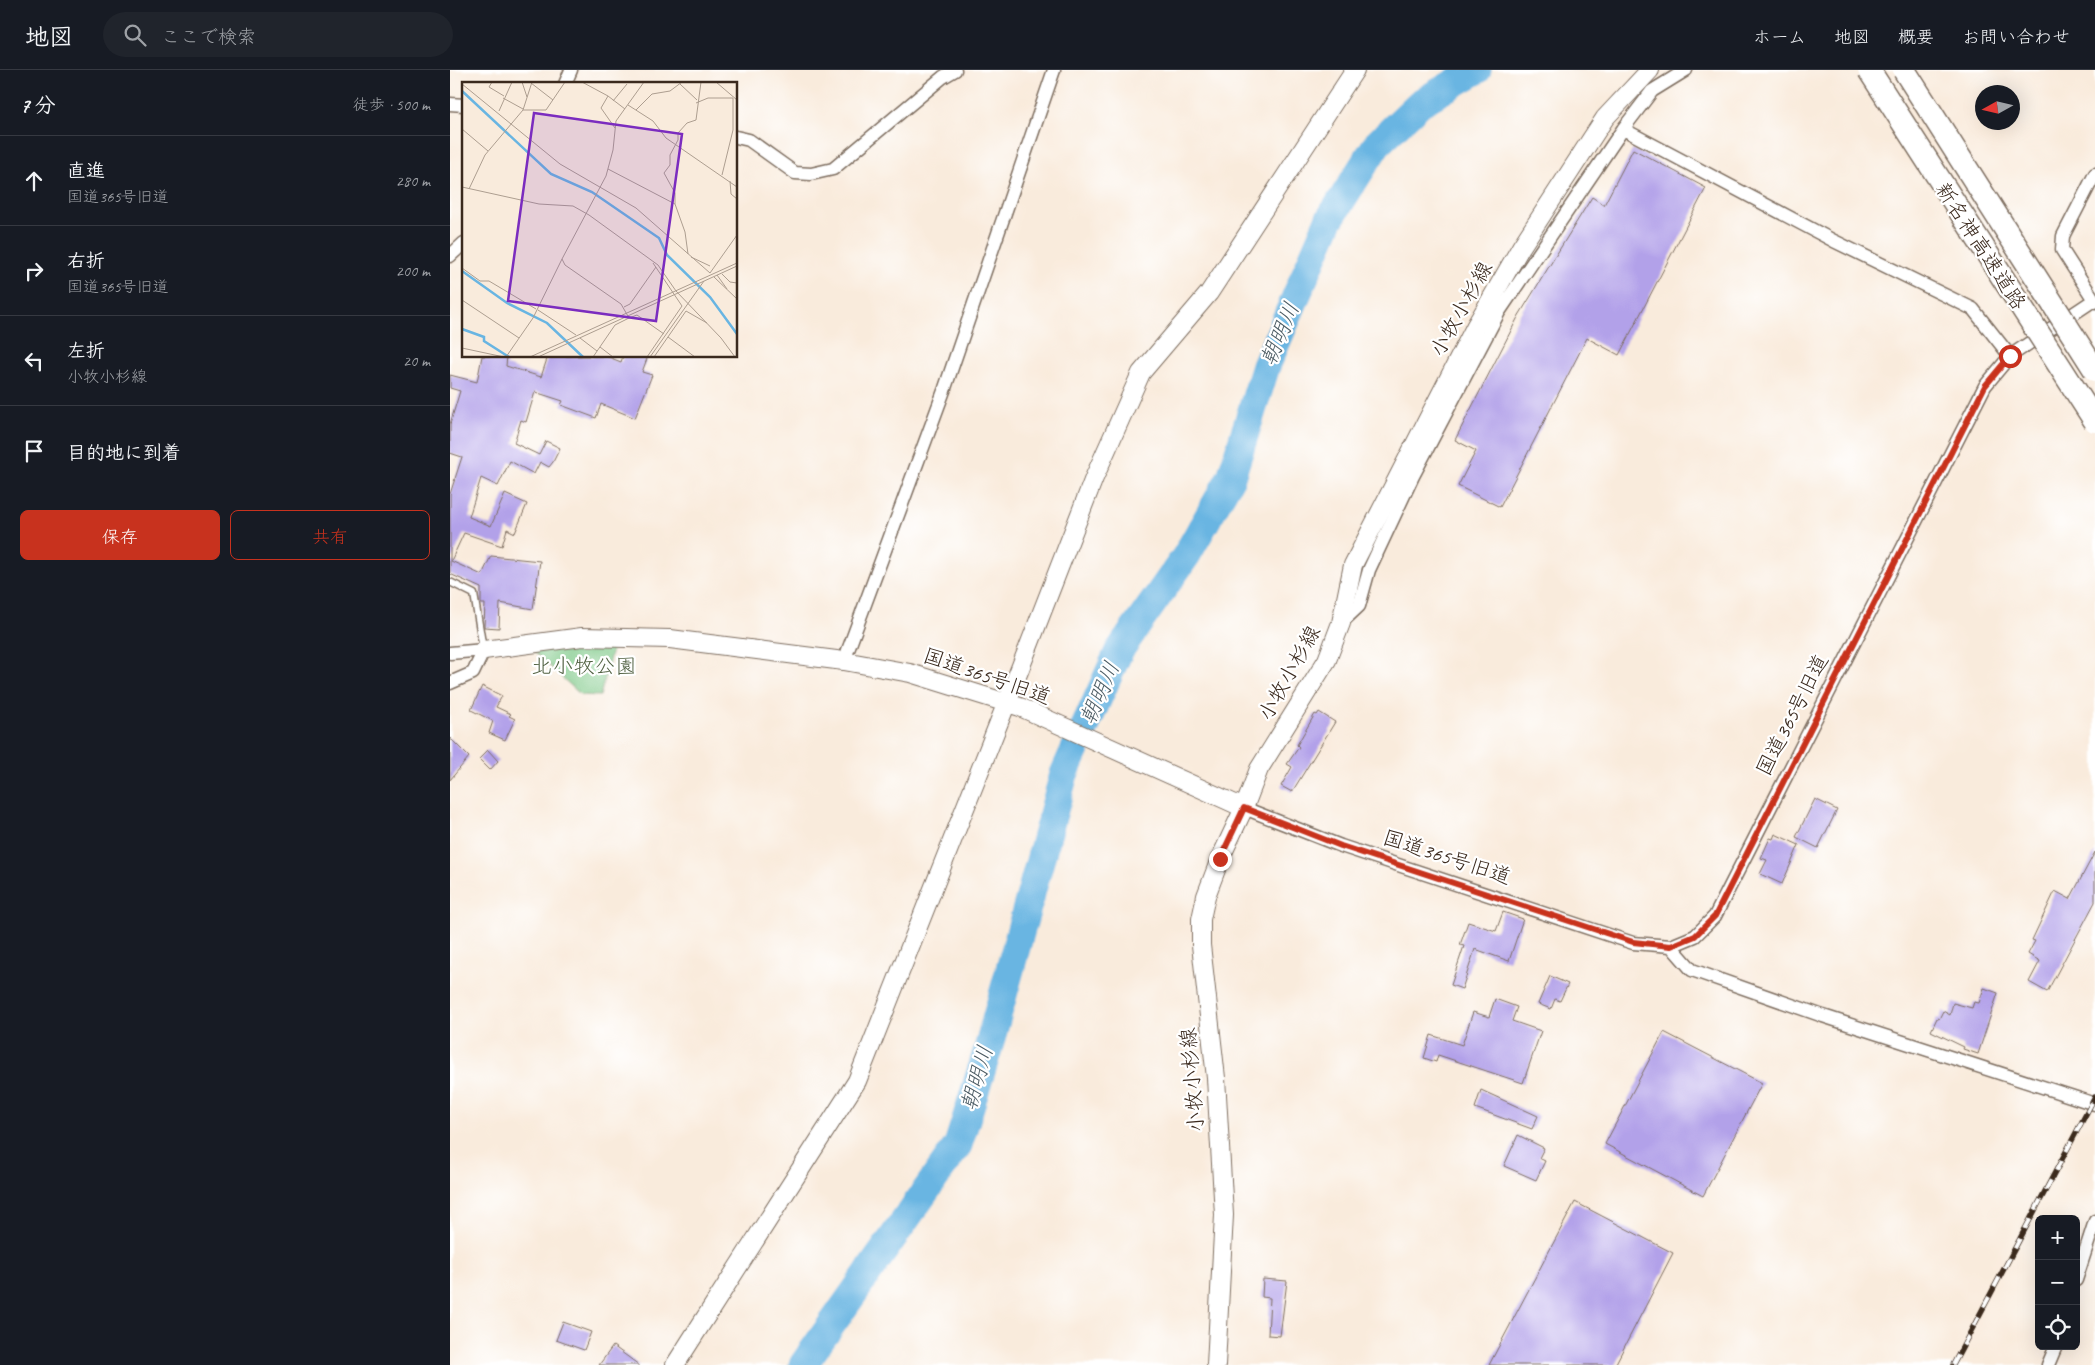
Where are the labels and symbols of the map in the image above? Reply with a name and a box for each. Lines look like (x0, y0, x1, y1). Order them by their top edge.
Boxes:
inset map (462, 82, 738, 358)
north arrow (1975, 85, 2020, 130)
street label: 新名神高速道路 (1930, 177, 2032, 315)
street label: 小牧小杉線 (1424, 257, 1498, 361)
water label: 朝明川 (1254, 298, 1306, 370)
route start (1999, 345, 2022, 368)
street label: 小牧小杉線 (1252, 621, 1326, 725)
street label: 国道365号旧道 (920, 642, 1054, 710)
street label: 国道365号旧道 (1750, 650, 1834, 780)
park label: 北小牧公園 (532, 653, 637, 679)
water label: 朝明川 (1074, 657, 1126, 729)
street label: 国道365号旧道 (1380, 824, 1514, 890)
route end (1209, 848, 1232, 871)
street label: 小牧小杉線 (1174, 1027, 1210, 1133)
water label: 朝明川 (954, 1042, 1000, 1114)

